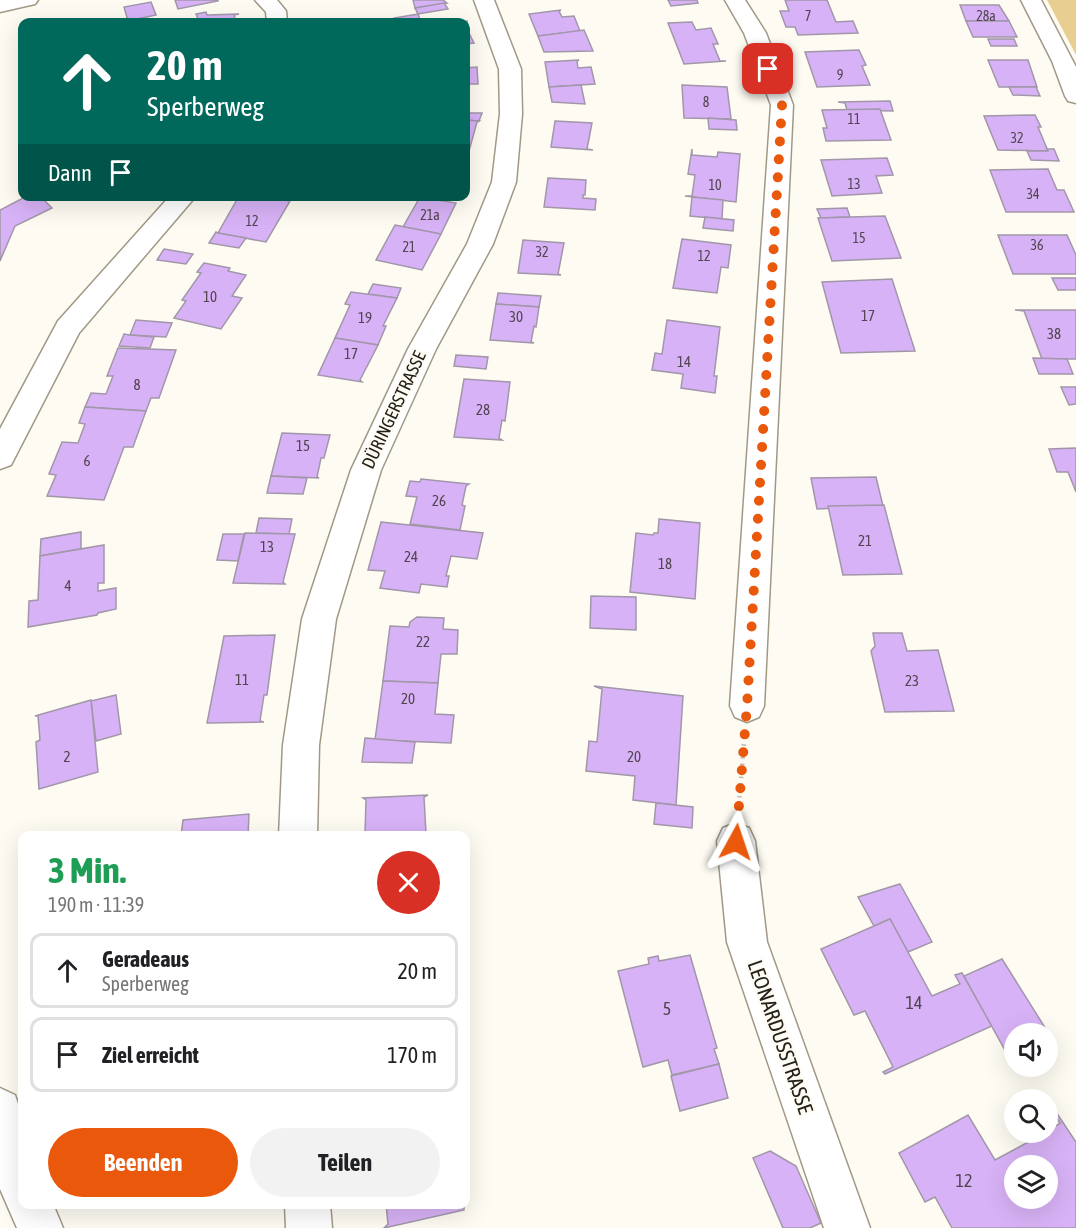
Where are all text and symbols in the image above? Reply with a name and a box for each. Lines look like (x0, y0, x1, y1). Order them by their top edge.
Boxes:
house number: 7 (805, 8, 811, 24)
house number: 28a (976, 8, 996, 24)
text: 20 m (147, 41, 222, 89)
icon: ahead (48, 42, 126, 120)
pin (742, 43, 793, 94)
icon: arrive (751, 52, 784, 85)
house number: 9 (837, 67, 843, 83)
text: Sperberweg (147, 91, 264, 122)
house number: 8 (703, 94, 710, 110)
house number: 11 (847, 111, 861, 127)
house number: 32 (1010, 130, 1024, 146)
icon: arrive (104, 156, 137, 189)
text: Dann (48, 160, 92, 186)
house number: 13 (847, 176, 861, 192)
house number: 10 (708, 177, 722, 193)
house number: 34 (1026, 186, 1040, 202)
house number: 21a (420, 207, 440, 223)
house number: 12 (245, 213, 259, 229)
house number: 15 (852, 230, 866, 246)
house number: 36 (1030, 237, 1044, 253)
house number: 21 (402, 239, 416, 255)
house number: 32 (535, 244, 549, 260)
house number: 12 (697, 248, 711, 264)
house number: 10 (203, 288, 217, 305)
house number: 17 (861, 307, 875, 324)
house number: 30 (509, 308, 523, 325)
house number: 19 (358, 309, 372, 326)
house number: 38 (1047, 325, 1061, 342)
house number: 17 (344, 345, 358, 362)
street label: DÜRINGERSTRASSE (357, 347, 430, 472)
house number: 14 (677, 353, 691, 370)
house number: 8 (133, 376, 141, 393)
house number: 28 (476, 401, 490, 418)
house number: 15 (296, 437, 310, 454)
house number: 6 (83, 452, 91, 469)
house number: 26 (432, 492, 446, 509)
house number: 21 (858, 532, 872, 549)
house number: 13 (260, 538, 274, 555)
house number: 24 (404, 548, 418, 565)
house number: 18 (658, 555, 672, 572)
house number: 4 (64, 577, 72, 594)
house number: 22 (416, 633, 430, 650)
house number: 11 (235, 671, 249, 688)
house number: 23 (905, 672, 919, 689)
house number: 20 (401, 690, 415, 707)
house number: 2 (63, 748, 71, 765)
house number: 20 (627, 748, 641, 765)
position arrow (704, 810, 768, 874)
text: 3 Min. (48, 849, 126, 891)
button: close (377, 851, 440, 914)
text: 190 m · 11:39 (48, 893, 144, 916)
text: Geradeaus (102, 946, 189, 972)
icon: ahead (51, 954, 84, 987)
street label: LEONARDUSSTRASSE (743, 957, 819, 1117)
text: 20 m (397, 958, 437, 984)
text: Sperberweg (102, 972, 189, 995)
house number: 14 (906, 992, 922, 1013)
house number: 5 (663, 998, 671, 1019)
map controls (1004, 1023, 1058, 1209)
button: sound (1004, 1023, 1058, 1077)
icon: arrive (51, 1038, 84, 1071)
text: Ziel erreicht (102, 1042, 199, 1068)
text: 170 m (387, 1042, 437, 1068)
button: search (1004, 1089, 1058, 1143)
button: Beenden (48, 1128, 238, 1197)
button: Teilen (250, 1128, 440, 1197)
button: layers (1004, 1155, 1058, 1209)
house number: 12 (956, 1170, 972, 1191)

